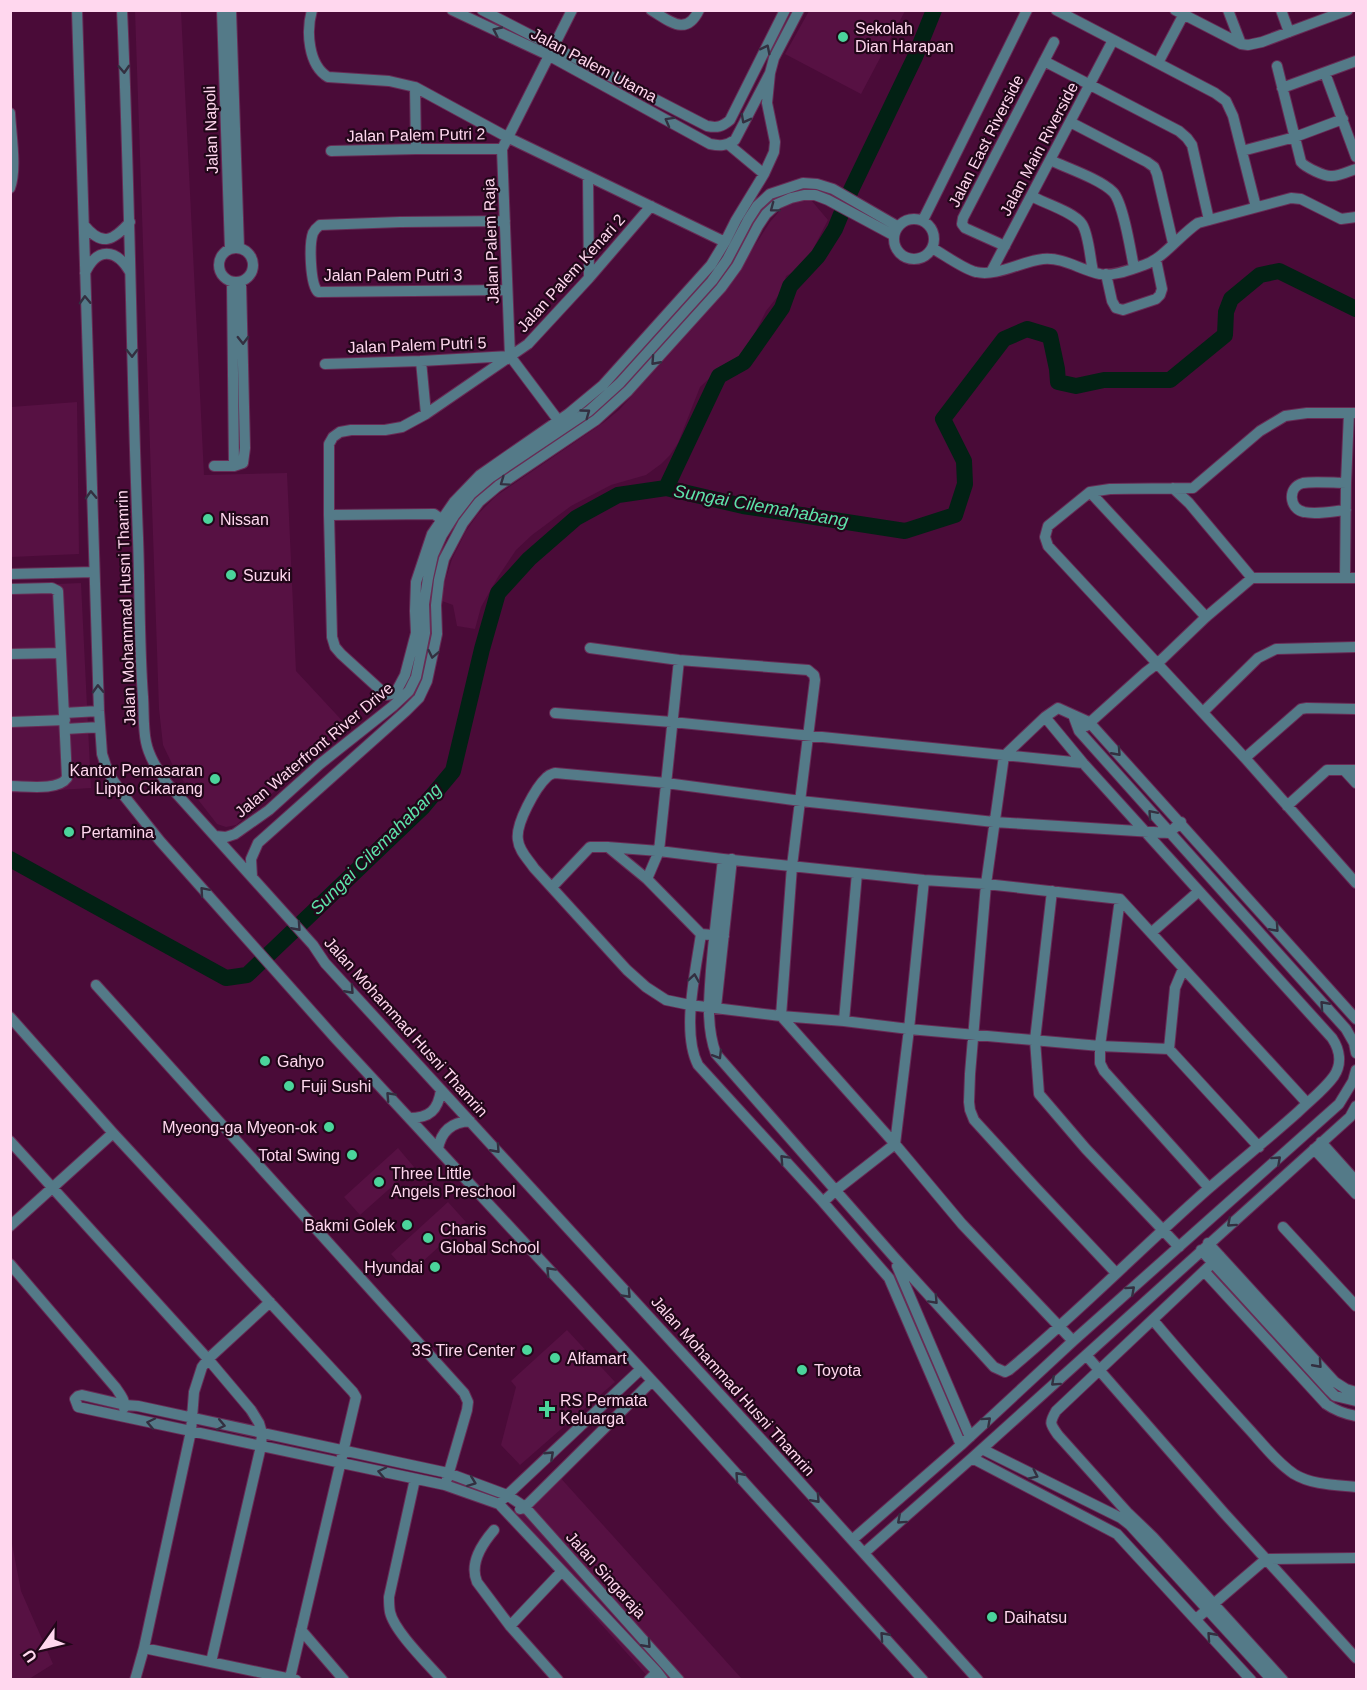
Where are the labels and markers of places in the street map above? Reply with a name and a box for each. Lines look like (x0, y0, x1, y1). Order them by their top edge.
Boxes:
place label: Sekolah Dian Harapan (855, 20, 954, 55)
marker: Sekolah Dian Harapan (836, 30, 850, 44)
place label: Nissan (220, 511, 269, 528)
marker: Nissan (201, 512, 215, 526)
place label: Suzuki (243, 567, 291, 584)
marker: Suzuki (224, 568, 238, 582)
place label: Kantor Pemasaran Lippo Cikarang (70, 762, 203, 797)
marker: Kantor Pemasaran Lippo Cikarang (208, 772, 222, 786)
place label: Pertamina (81, 824, 154, 841)
marker: Pertamina (62, 825, 76, 839)
place label: Gahyo (277, 1053, 324, 1070)
marker: Gahyo (258, 1054, 272, 1068)
place label: Fuji Sushi (301, 1078, 371, 1095)
marker: Fuji Sushi (282, 1079, 296, 1093)
place label: Myeong-ga Myeon-ok (162, 1119, 318, 1136)
marker: Myeong-ga Myeon-ok (322, 1120, 336, 1134)
place label: Total Swing (258, 1147, 340, 1164)
marker: Total Swing (345, 1148, 359, 1162)
place label: Three Little Angels Preschool (391, 1165, 516, 1200)
marker: Three Little Angels Preschool (372, 1175, 386, 1189)
place label: Bakmi Golek (304, 1217, 396, 1234)
marker: Bakmi Golek (400, 1218, 414, 1232)
place label: Charis Global School (440, 1221, 540, 1256)
marker: Charis Global School (421, 1231, 435, 1245)
place label: Hyundai (364, 1259, 423, 1276)
marker: Hyundai (428, 1260, 442, 1274)
place label: 3S Tire Center (412, 1342, 516, 1359)
marker: 3S Tire Center (520, 1343, 534, 1357)
place label: Alfamart (567, 1350, 627, 1367)
marker: Alfamart (548, 1351, 562, 1365)
place label: Toyota (814, 1362, 861, 1379)
marker: Toyota (795, 1363, 809, 1377)
place label: RS Permata Keluarga (560, 1392, 647, 1427)
marker: RS Permata Keluarga (538, 1400, 556, 1418)
place label: Daihatsu (1004, 1609, 1067, 1626)
marker: Daihatsu (985, 1610, 999, 1624)

